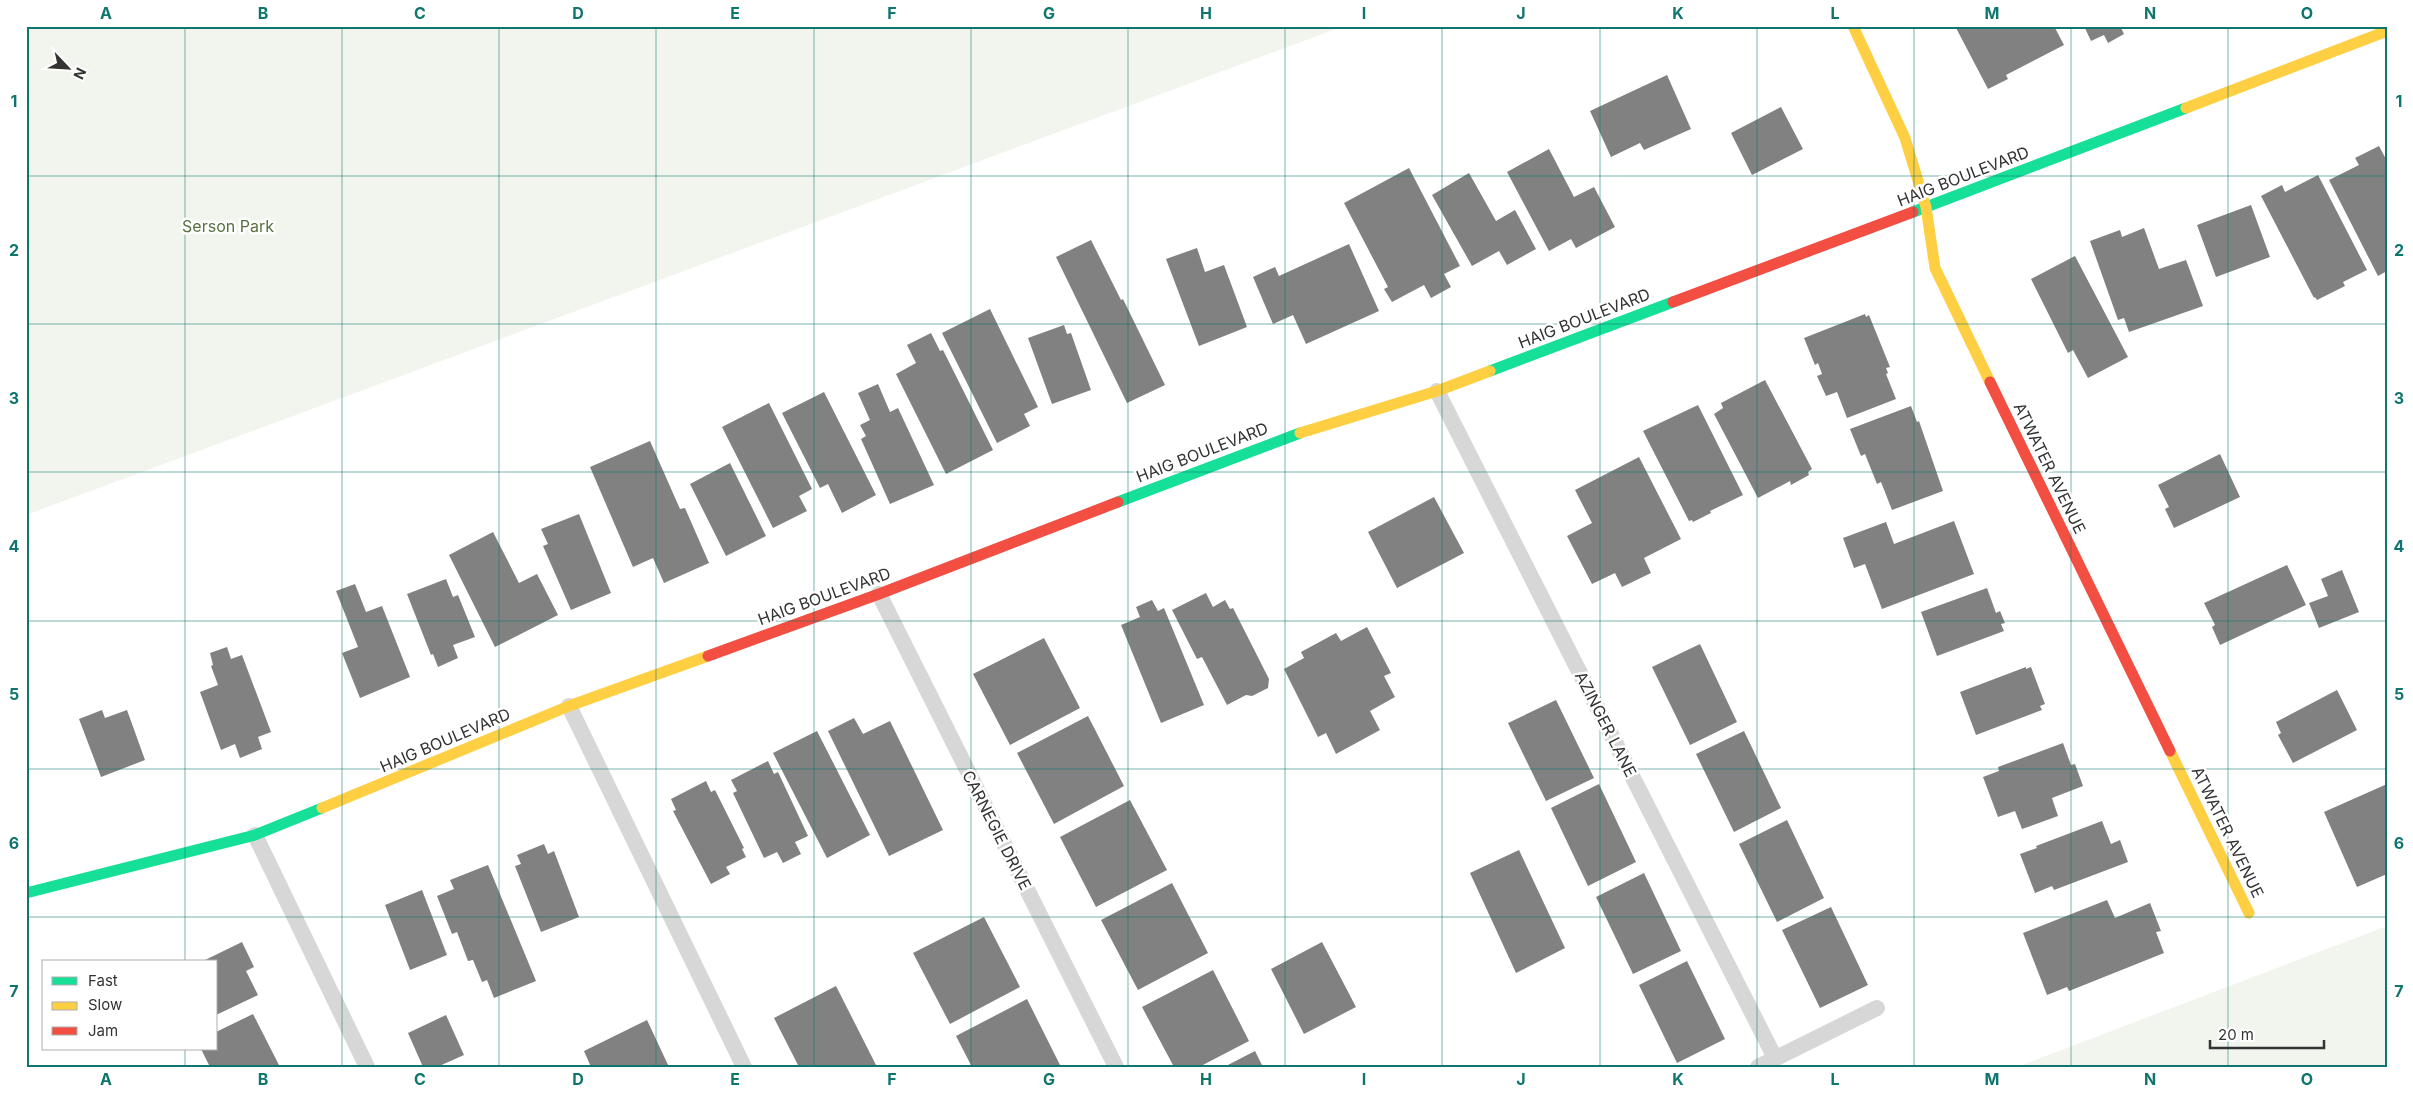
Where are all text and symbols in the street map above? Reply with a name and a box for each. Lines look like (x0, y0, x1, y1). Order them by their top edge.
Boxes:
text: A (100, 3, 112, 23)
text: B (258, 3, 268, 23)
text: C (414, 3, 426, 23)
text: D (572, 3, 584, 23)
text: E (730, 3, 740, 23)
text: F (887, 3, 897, 23)
text: G (1043, 3, 1055, 23)
text: H (1200, 3, 1212, 23)
text: I (1362, 3, 1366, 23)
text: J (1516, 3, 1526, 23)
text: K (1672, 3, 1684, 23)
text: L (1830, 3, 1840, 23)
text: M (1985, 3, 1999, 23)
text: N (2144, 3, 2156, 23)
text: O (2301, 3, 2313, 23)
north arrow (42, 42, 92, 92)
text: N (70, 65, 90, 82)
text: 1 (11, 91, 17, 111)
text: 1 (2396, 91, 2402, 111)
street label: HAIG BOULEVARD (1894, 142, 2032, 210)
park label: Serson Park (182, 216, 274, 236)
text: 2 (9, 240, 19, 260)
text: 2 (2394, 240, 2404, 260)
street label: HAIG BOULEVARD (1515, 284, 1653, 352)
text: 3 (9, 388, 19, 408)
text: 3 (2394, 388, 2404, 408)
street label: ATWATER AVENUE (2010, 399, 2090, 537)
street label: HAIG BOULEVARD (1133, 418, 1271, 486)
text: 4 (9, 536, 20, 556)
text: 4 (2394, 536, 2405, 556)
street label: HAIG BOULEVARD (755, 563, 893, 629)
street label: AZINGER LANE (1571, 668, 1641, 780)
text: 5 (9, 684, 19, 704)
text: 5 (2394, 684, 2404, 704)
street label: HAIG BOULEVARD (377, 703, 513, 777)
street label: ATWATER AVENUE (2188, 763, 2268, 901)
street label: CARNEGIE DRIVE (958, 767, 1036, 893)
text: 6 (9, 833, 19, 853)
text: 6 (2394, 833, 2404, 853)
legend (42, 960, 218, 1050)
text: Fast (88, 971, 118, 990)
text: 7 (9, 981, 19, 1001)
text: 7 (2394, 981, 2404, 1001)
text: Slow (88, 995, 122, 1014)
scale bar (2210, 1018, 2324, 1050)
text: Jam (88, 1021, 118, 1040)
text: 20 m (2218, 1025, 2254, 1044)
text: A (100, 1069, 112, 1089)
text: B (258, 1069, 268, 1089)
text: C (414, 1069, 426, 1089)
text: D (572, 1069, 584, 1089)
text: E (730, 1069, 740, 1089)
text: F (887, 1069, 897, 1089)
text: G (1043, 1069, 1055, 1089)
text: H (1200, 1069, 1212, 1089)
text: I (1362, 1069, 1366, 1089)
text: J (1516, 1069, 1526, 1089)
text: K (1672, 1069, 1684, 1089)
text: L (1830, 1069, 1840, 1089)
text: M (1985, 1069, 1999, 1089)
text: N (2144, 1069, 2156, 1089)
text: O (2301, 1069, 2313, 1089)

